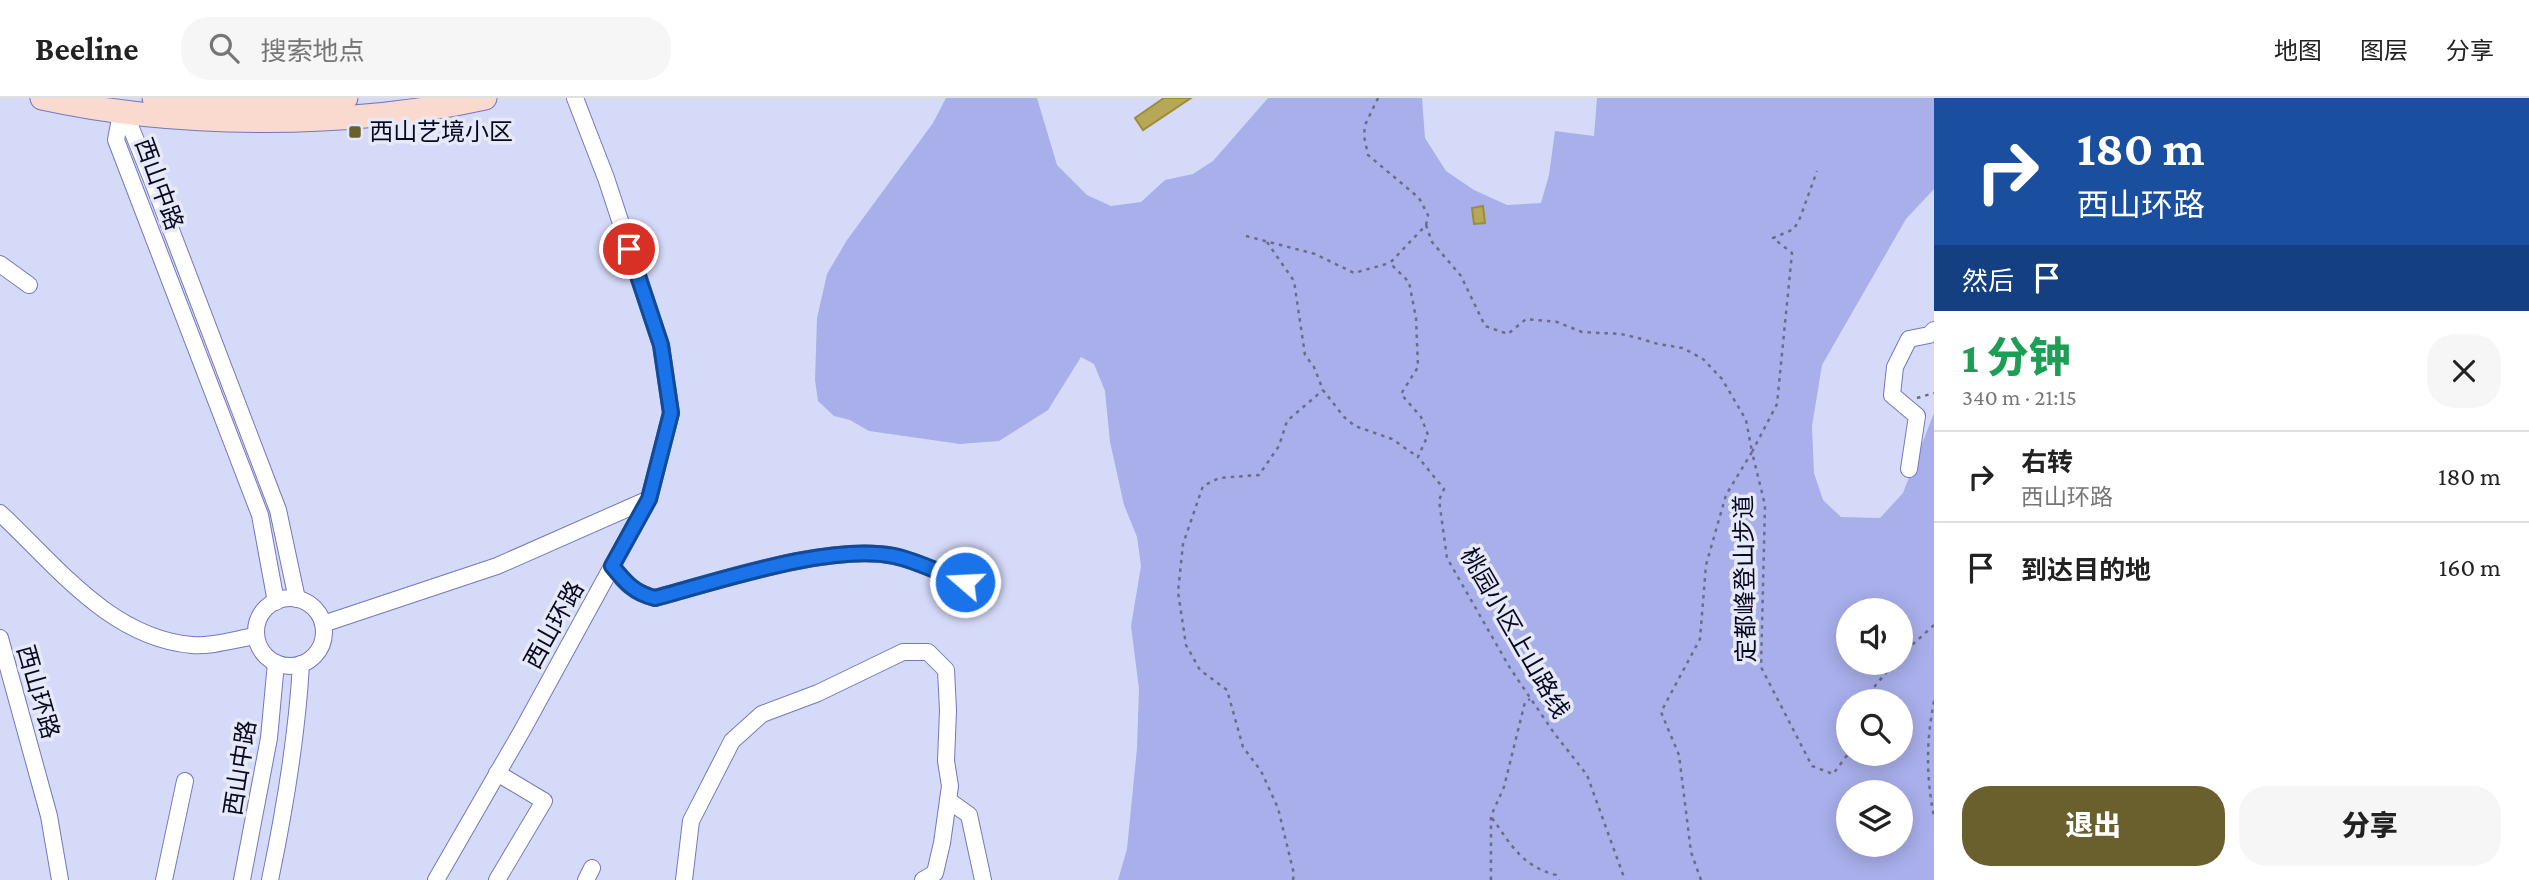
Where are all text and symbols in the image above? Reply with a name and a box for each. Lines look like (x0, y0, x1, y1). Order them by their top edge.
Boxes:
search box (181, 17, 671, 80)
icon: search (205, 29, 243, 67)
text: Beeline (35, 30, 139, 67)
text: 搜索地点 (261, 37, 365, 66)
text: 地图 (2274, 37, 2322, 64)
text: 图层 (2360, 37, 2408, 64)
text: 分享 (2446, 37, 2494, 64)
place label: 西山艺境小区 (369, 118, 513, 145)
text: 180 m (2077, 121, 2205, 176)
marker: 西山艺境小区 (347, 124, 363, 140)
icon: right (1962, 126, 2053, 217)
street label: 西山中路 (130, 134, 189, 234)
text: 西山环路 (2077, 187, 2205, 223)
pin (599, 219, 659, 279)
icon: arrive (610, 230, 648, 268)
icon: arrive (2028, 259, 2066, 297)
text: 然后 (1962, 267, 2014, 296)
text: 1 分钟 (1962, 334, 2071, 381)
button: close (2427, 334, 2501, 408)
text: 340 m · 21:15 (1962, 384, 2077, 410)
text: 右转 (2021, 448, 2073, 477)
icon: right (1962, 458, 2000, 496)
text: 180 m (2438, 462, 2501, 491)
text: 西山环路 (2021, 484, 2113, 510)
street label: 定都峰登山步道 (1730, 495, 1759, 663)
street label: 桃园小区上山路线 (1456, 543, 1575, 723)
position arrow (928, 545, 1002, 619)
icon: arrive (1962, 549, 2000, 587)
text: 160 m (2439, 553, 2501, 582)
text: 到达目的地 (2021, 556, 2151, 585)
street label: 西山环路 (518, 576, 589, 673)
map controls (1836, 598, 1913, 857)
button: sound (1836, 598, 1913, 675)
street label: 西山环路 (12, 642, 65, 742)
button: search (1836, 689, 1913, 766)
street label: 西山中路 (219, 718, 260, 817)
button: layers (1836, 780, 1913, 857)
button: 退出 (1962, 786, 2225, 866)
button: 分享 (2239, 786, 2501, 866)

